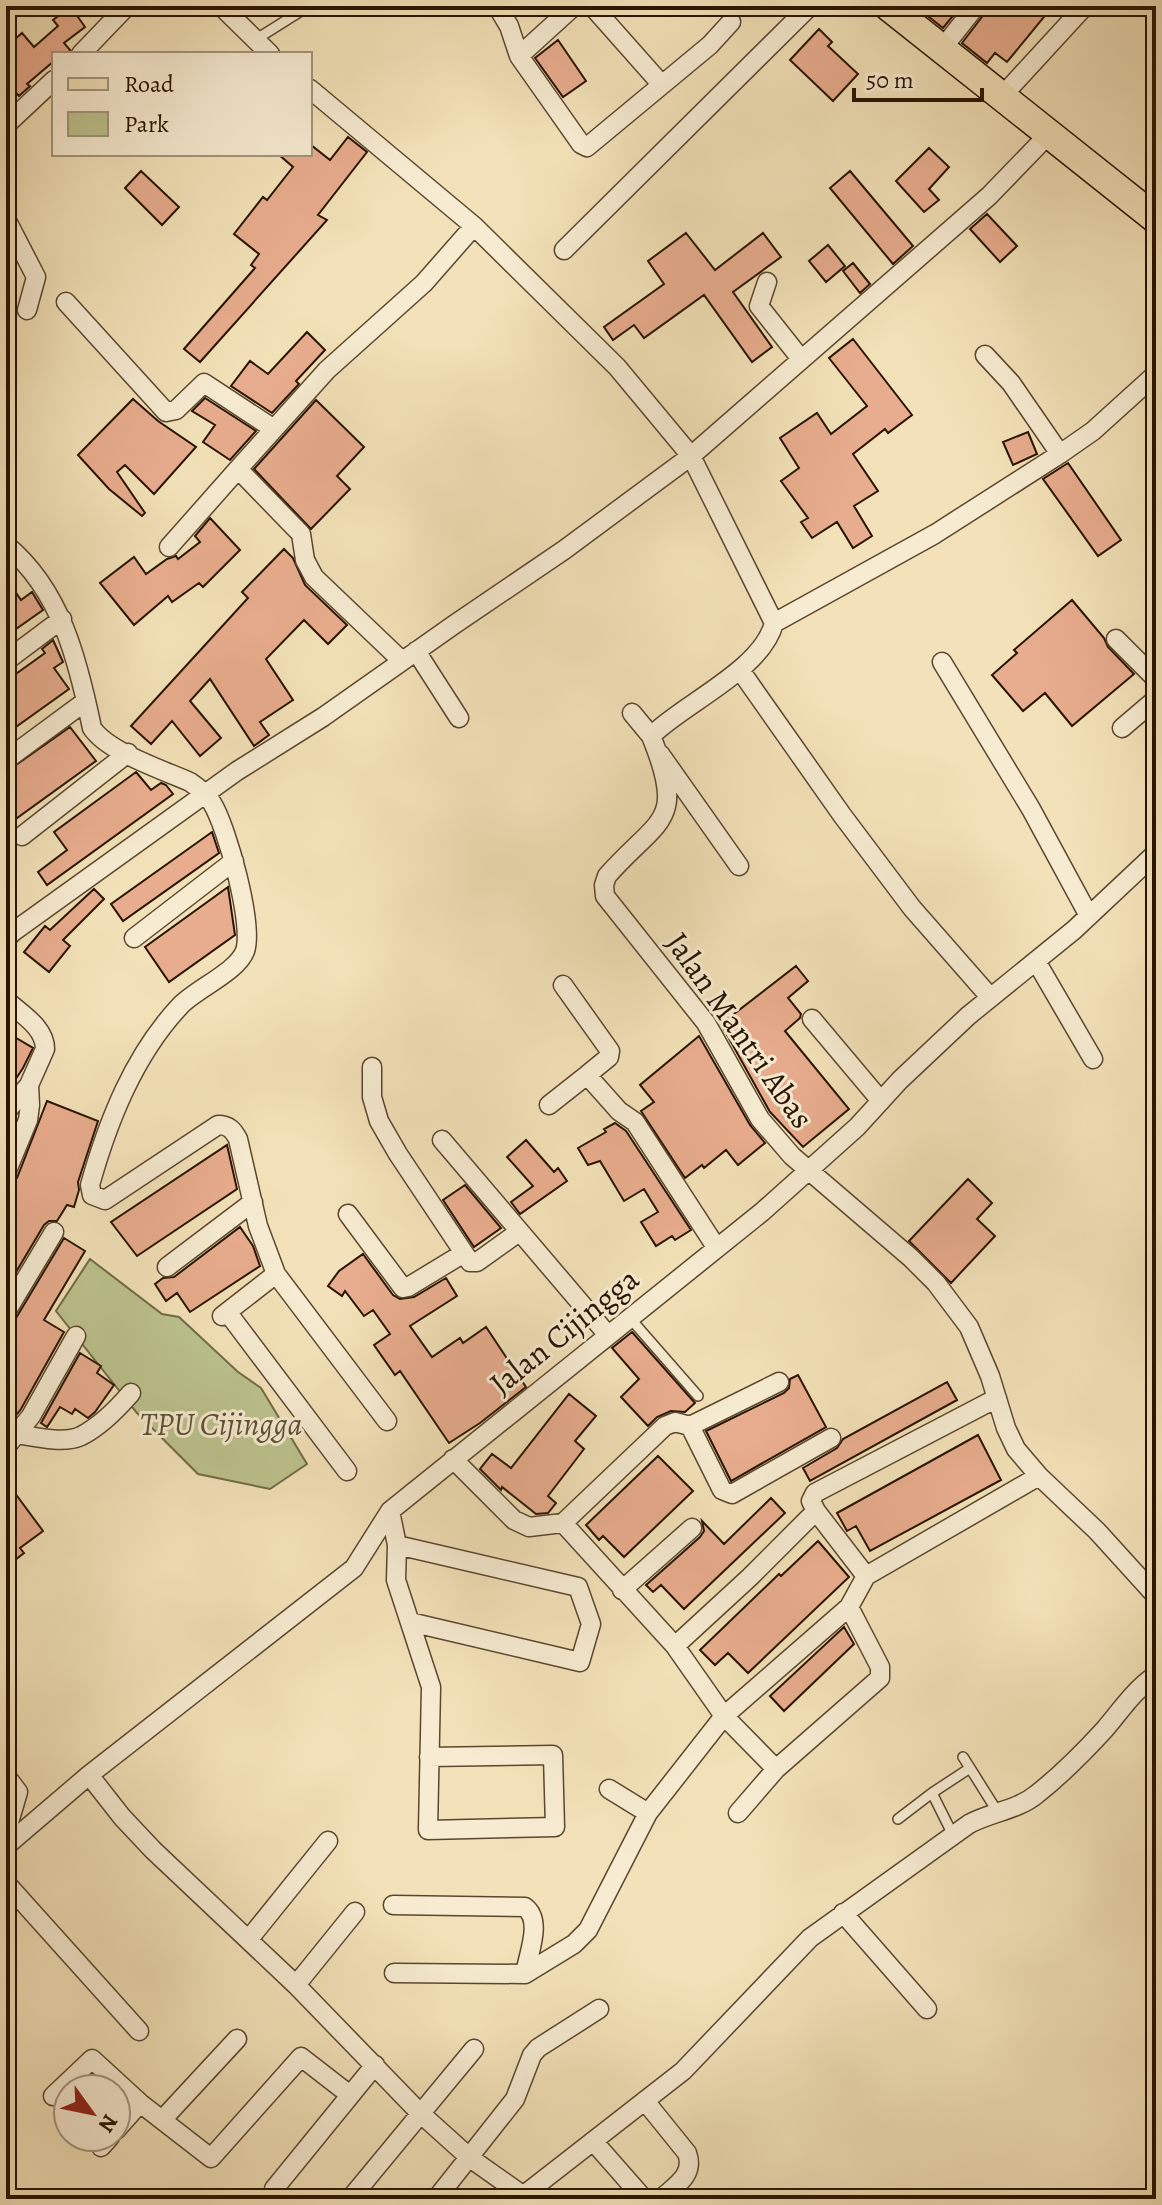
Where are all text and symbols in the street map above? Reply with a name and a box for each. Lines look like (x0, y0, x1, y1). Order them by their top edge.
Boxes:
legend (52, 52, 312, 156)
scale bar (854, 52, 982, 102)
text: 50 m (866, 64, 914, 96)
text: Road (124, 68, 174, 100)
text: Park (124, 108, 169, 140)
street label: Jalan Mantri Abas (656, 923, 824, 1137)
street label: Jalan Cijingga (480, 1257, 648, 1405)
park label: TPU Cijingga (140, 1402, 302, 1446)
north arrow (52, 2073, 132, 2153)
text: N (91, 2108, 125, 2138)

